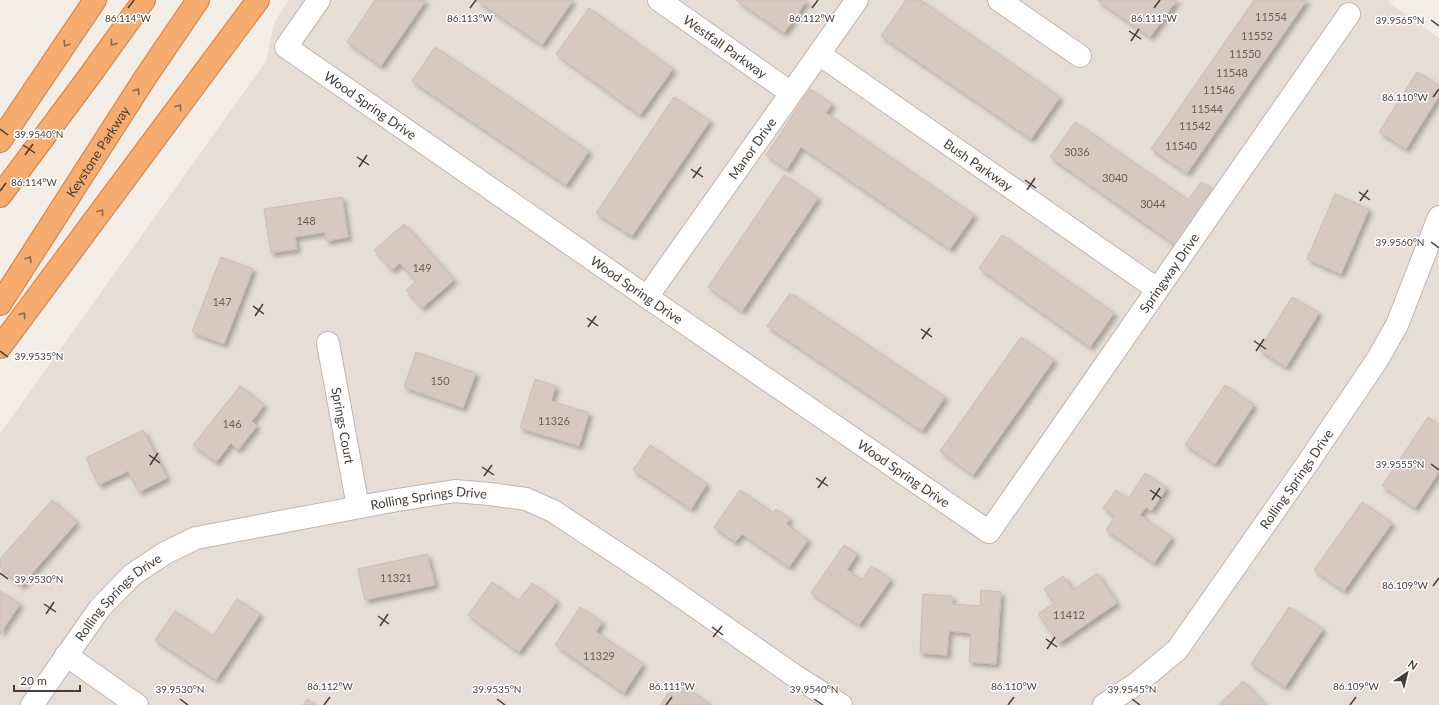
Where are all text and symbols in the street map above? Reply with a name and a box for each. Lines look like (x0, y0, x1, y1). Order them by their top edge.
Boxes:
house number: 11554 (1255, 10, 1288, 23)
text: 86.114°W (105, 12, 152, 24)
text: 86.113°W (447, 12, 494, 24)
street label: Westfall Parkway (680, 12, 770, 82)
text: 86.112°W (789, 12, 836, 24)
text: 86.111°W (1131, 12, 1178, 24)
text: 39.9565°N (1376, 14, 1424, 26)
house number: 11552 (1241, 29, 1273, 42)
one-way arrow (110, 39, 118, 46)
one-way arrow (63, 40, 71, 47)
house number: 11550 (1229, 47, 1262, 60)
house number: 11548 (1216, 66, 1248, 79)
street label: Wood Spring Drive (321, 68, 420, 143)
house number: 11546 (1203, 83, 1235, 96)
one-way arrow (132, 88, 140, 95)
text: 86.110°W (1382, 91, 1429, 103)
house number: 11544 (1191, 102, 1224, 115)
street label: Keystone Parkway (63, 103, 133, 200)
one-way arrow (174, 105, 181, 112)
street label: Manor Drive (725, 114, 779, 182)
house number: 11542 (1179, 119, 1211, 132)
text: 39.9540°N (15, 128, 63, 140)
street label: Bush Parkway (941, 135, 1016, 194)
house number: 11540 (1165, 139, 1198, 152)
house number: 3036 (1064, 145, 1090, 158)
house number: 3040 (1102, 171, 1128, 184)
text: 86.114°W (11, 176, 58, 188)
house number: 3044 (1140, 197, 1166, 210)
one-way arrow (96, 209, 103, 216)
house number: 148 (296, 214, 316, 227)
street label: Springway Drive (1136, 230, 1202, 316)
text: 39.9560°N (1376, 236, 1424, 248)
street label: Wood Spring Drive (588, 252, 686, 327)
one-way arrow (24, 256, 31, 263)
house number: 149 (412, 261, 432, 274)
house number: 147 (212, 295, 232, 308)
one-way arrow (18, 313, 25, 320)
text: 39.9535°N (15, 350, 63, 362)
house number: 150 (430, 374, 450, 387)
street label: Springs Court (328, 386, 358, 466)
house number: 11326 (538, 414, 570, 427)
house number: 146 (222, 417, 242, 430)
street label: Rolling Springs Drive (1256, 426, 1336, 532)
street label: Wood Spring Drive (854, 436, 953, 511)
text: 39.9555°N (1376, 458, 1424, 470)
street label: Rolling Springs Drive (369, 483, 488, 513)
street label: Rolling Springs Drive (71, 550, 164, 644)
house number: 11321 (380, 571, 412, 584)
text: 39.9530°N (15, 573, 63, 585)
text: 86.109°W (1382, 579, 1429, 591)
house number: 11412 (1053, 608, 1085, 621)
house number: 11329 (583, 649, 615, 662)
north arrow (1387, 653, 1427, 693)
text: N (1406, 657, 1420, 672)
scale bar (14, 667, 80, 693)
text: 20 m (20, 673, 47, 688)
text: 86.112°W (307, 680, 354, 692)
text: 86.111°W (649, 680, 696, 692)
text: 86.110°W (991, 680, 1038, 692)
text: 86.109°W (1333, 680, 1380, 692)
text: 39.9530°N (156, 683, 204, 695)
text: 39.9535°N (473, 683, 521, 695)
text: 39.9540°N (790, 683, 838, 695)
text: 39.9545°N (1108, 683, 1156, 695)

